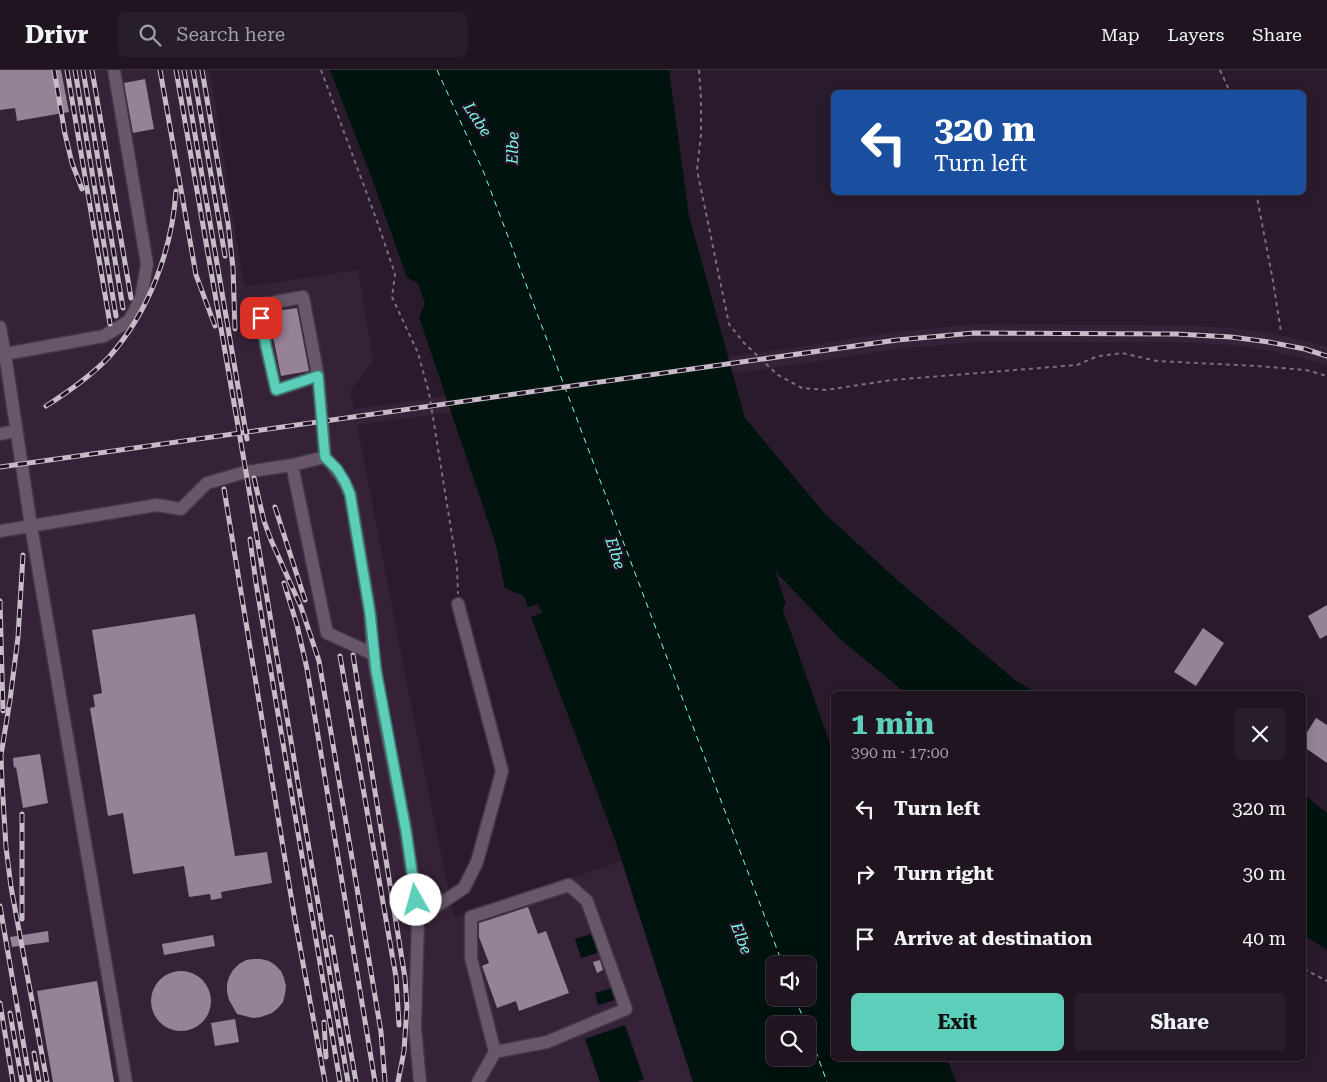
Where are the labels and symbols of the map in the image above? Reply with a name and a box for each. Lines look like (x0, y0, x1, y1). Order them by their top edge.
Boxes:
water label: Labe (459, 98, 496, 140)
water label: Elbe (502, 131, 523, 166)
pin (240, 297, 282, 339)
water label: Elbe (601, 534, 630, 572)
position arrow (389, 873, 441, 925)
water label: Elbe (726, 919, 756, 957)

